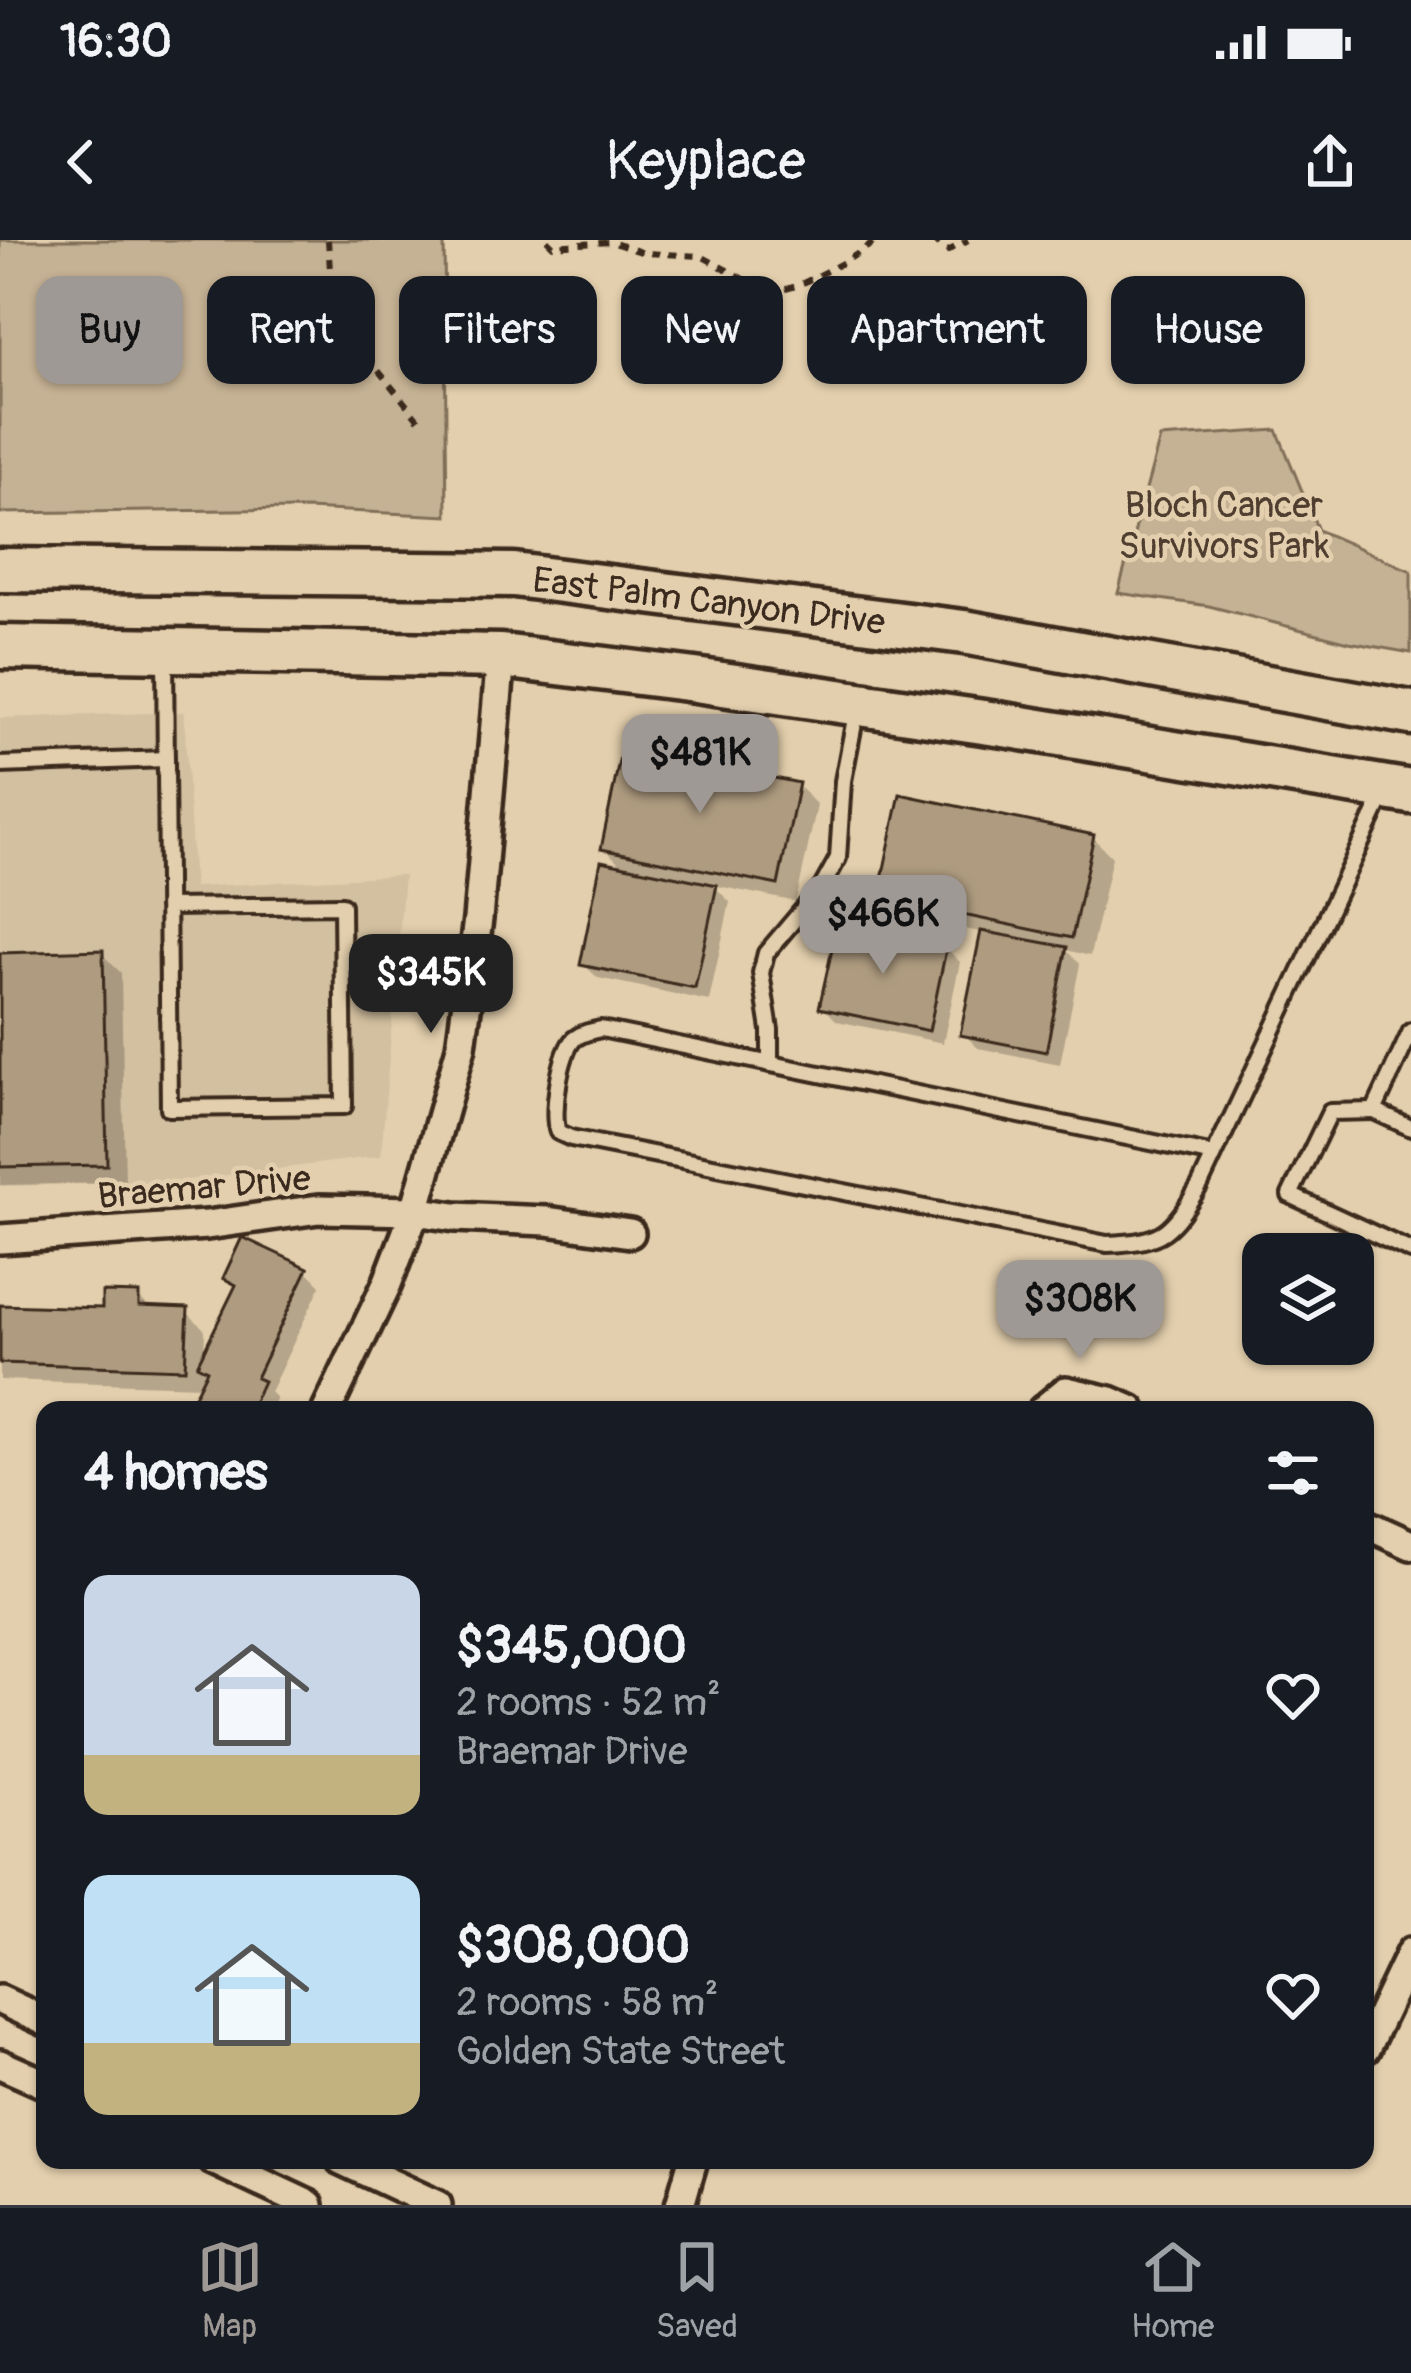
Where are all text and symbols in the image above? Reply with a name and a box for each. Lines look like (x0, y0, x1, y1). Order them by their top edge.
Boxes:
text: 16:30 (60, 14, 172, 70)
text: Keyplace (606, 128, 805, 196)
icon: back (48, 129, 114, 195)
icon: share (1297, 129, 1363, 195)
chip: Buy (36, 276, 183, 384)
chip: Rent (207, 276, 375, 384)
chip: Filters (399, 276, 597, 384)
chip: New (621, 276, 783, 384)
chip: Apartment (807, 276, 1087, 384)
chip: House (1111, 276, 1305, 384)
park label: Bloch Cancer Survivors Park (1119, 483, 1329, 569)
street label: East Palm Canyon Drive (530, 558, 888, 645)
pin: $481K (616, 714, 784, 816)
text: $481K (649, 728, 751, 777)
pin: $466K (799, 875, 967, 977)
text: $466K (827, 889, 939, 938)
pin: $345K (347, 934, 515, 1036)
text: $345K (376, 948, 486, 997)
street label: Braemar Drive (96, 1156, 313, 1219)
map controls (1242, 1233, 1374, 1365)
button: layers (1242, 1233, 1374, 1365)
pin: $308K (996, 1260, 1164, 1362)
text: $308K (1024, 1274, 1136, 1323)
icon: filters (1260, 1440, 1326, 1506)
text: 4 homes (84, 1441, 268, 1505)
text: $345,000 (456, 1614, 687, 1678)
icon: home (180, 1623, 324, 1767)
icon: heart (1260, 1662, 1326, 1728)
text: 2 rooms · 52 m² (456, 1678, 721, 1727)
text: Braemar Drive (456, 1727, 687, 1776)
text: $308,000 (456, 1914, 690, 1978)
icon: home (180, 1923, 324, 2067)
icon: heart (1260, 1962, 1326, 2028)
text: 2 rooms · 58 m² (456, 1978, 718, 2027)
text: Golden State Street (456, 2027, 785, 2076)
tab: Map (197, 2234, 263, 2347)
tab: Saved (656, 2234, 738, 2347)
tab: Home (1131, 2234, 1214, 2347)

